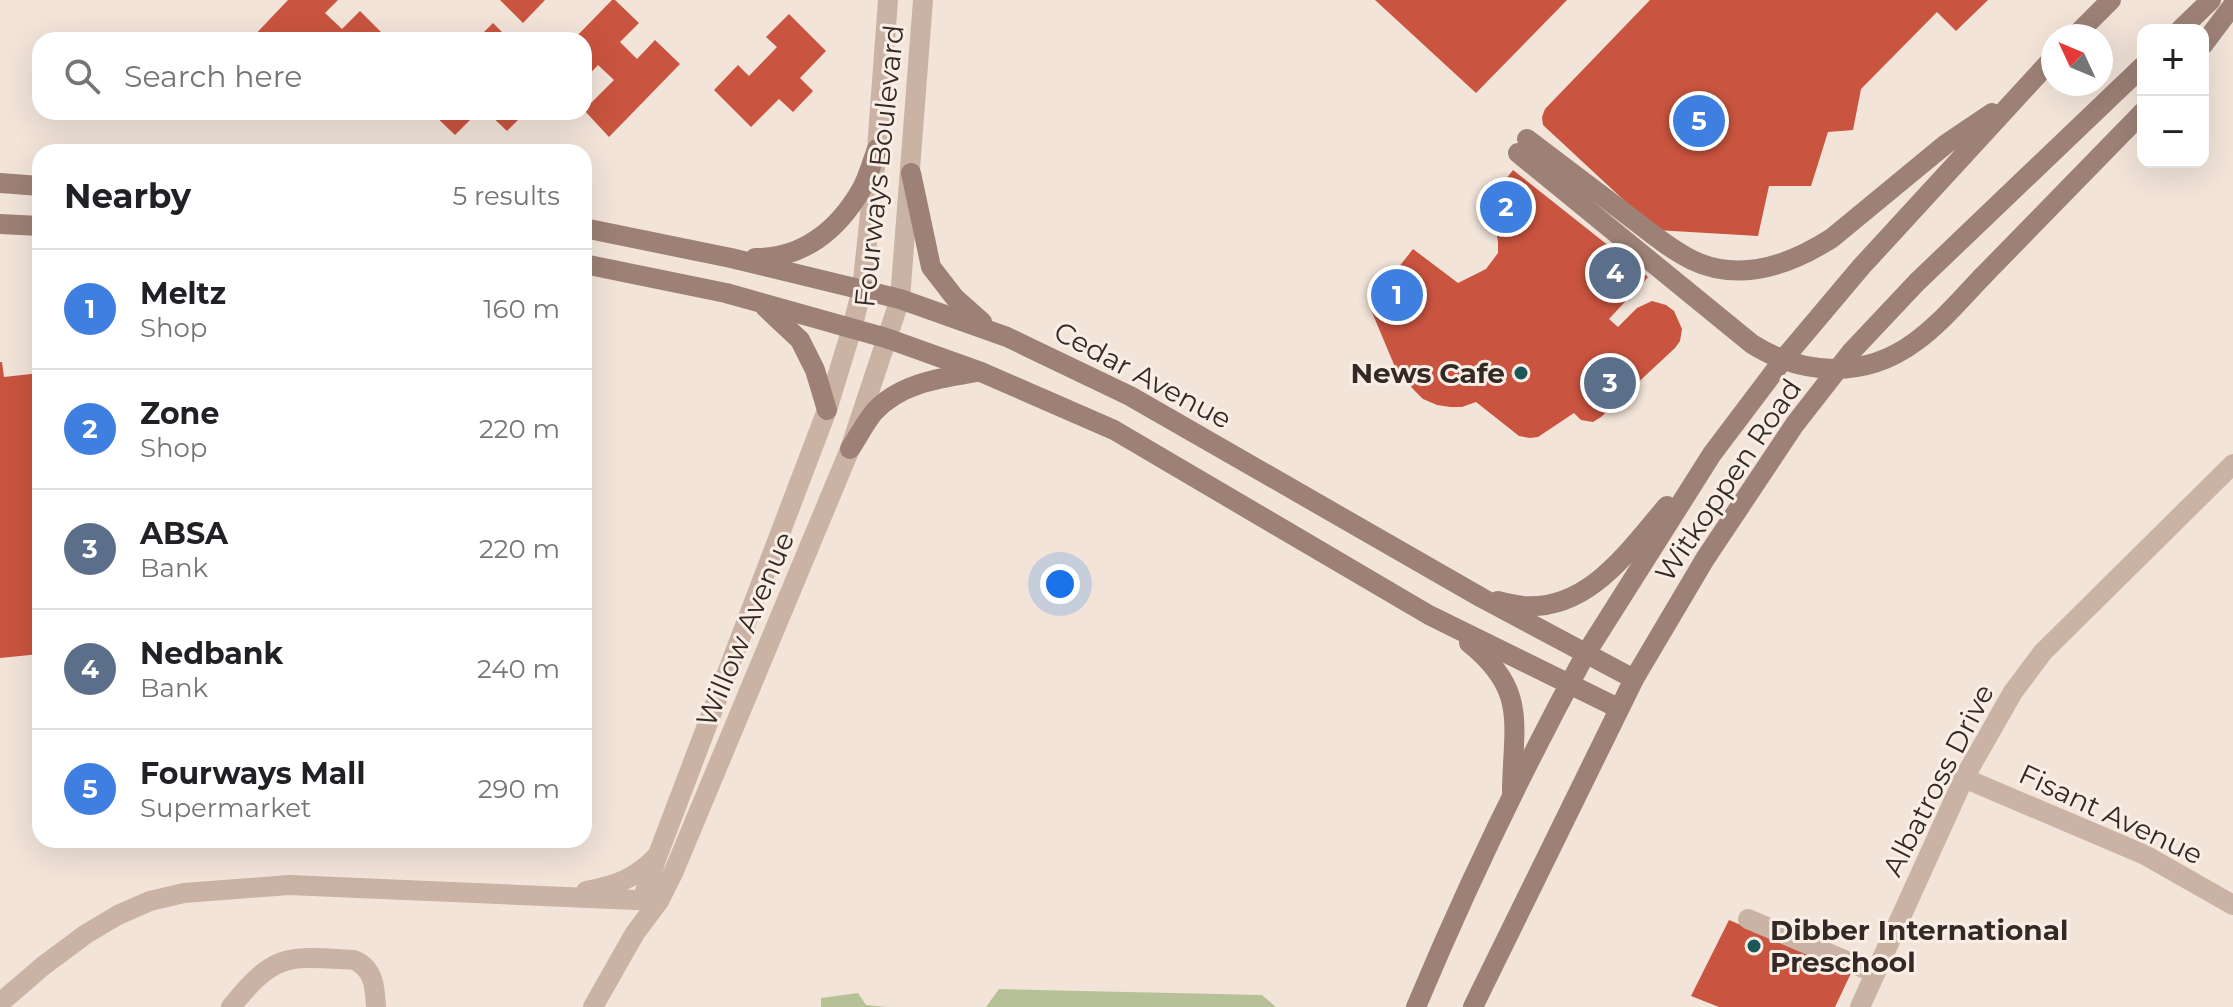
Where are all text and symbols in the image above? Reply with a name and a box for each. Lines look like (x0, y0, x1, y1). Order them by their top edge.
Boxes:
street label: Fourways Boulevard (847, 23, 911, 309)
north arrow (2041, 24, 2113, 96)
map controls (2137, 24, 2209, 168)
button: + (2137, 24, 2209, 96)
search box (32, 32, 592, 120)
icon: search (60, 54, 104, 98)
text: Search here (124, 58, 302, 95)
pin: 5 (1673, 91, 1725, 151)
button: − (2137, 96, 2209, 168)
text: Nearby (64, 175, 191, 217)
pin: 2 (1480, 177, 1532, 237)
text: 5 results (453, 180, 560, 212)
pin: 4 (1589, 243, 1641, 303)
pin: 1 (1371, 265, 1423, 325)
text: Meltz (140, 275, 226, 312)
text: 1 (85, 293, 95, 325)
text: 160 m (483, 293, 560, 325)
text: Shop (140, 312, 208, 344)
street label: Cedar Avenue (1049, 314, 1237, 436)
pin: 3 (1584, 353, 1636, 413)
place label: News Cafe (1350, 356, 1505, 390)
marker: News Cafe (1512, 364, 1530, 382)
street label: Witkoppen Road (1648, 372, 1808, 588)
text: Zone (140, 395, 219, 432)
text: 2 (82, 413, 98, 445)
text: 220 m (479, 413, 560, 445)
text: Shop (140, 432, 208, 464)
text: ABSA (140, 515, 228, 552)
street label: Willow Avenue (689, 527, 801, 731)
text: 3 (82, 533, 98, 565)
text: 220 m (479, 533, 560, 565)
text: Bank (140, 552, 208, 584)
your location (1040, 564, 1080, 604)
text: Nedbank (140, 635, 283, 672)
text: 4 (81, 653, 99, 685)
text: 240 m (477, 653, 560, 685)
text: Bank (140, 672, 208, 704)
street label: Albatross Drive (1875, 678, 2001, 882)
text: Fourways Mall (140, 755, 365, 792)
street label: Fisant Avenue (2014, 757, 2208, 871)
text: 5 (82, 773, 98, 805)
text: 290 m (478, 773, 560, 805)
text: Supermarket (140, 792, 311, 824)
place label: Dibber International Preschool (1770, 913, 2068, 979)
marker: Dibber International Preschool (1745, 937, 1763, 955)

